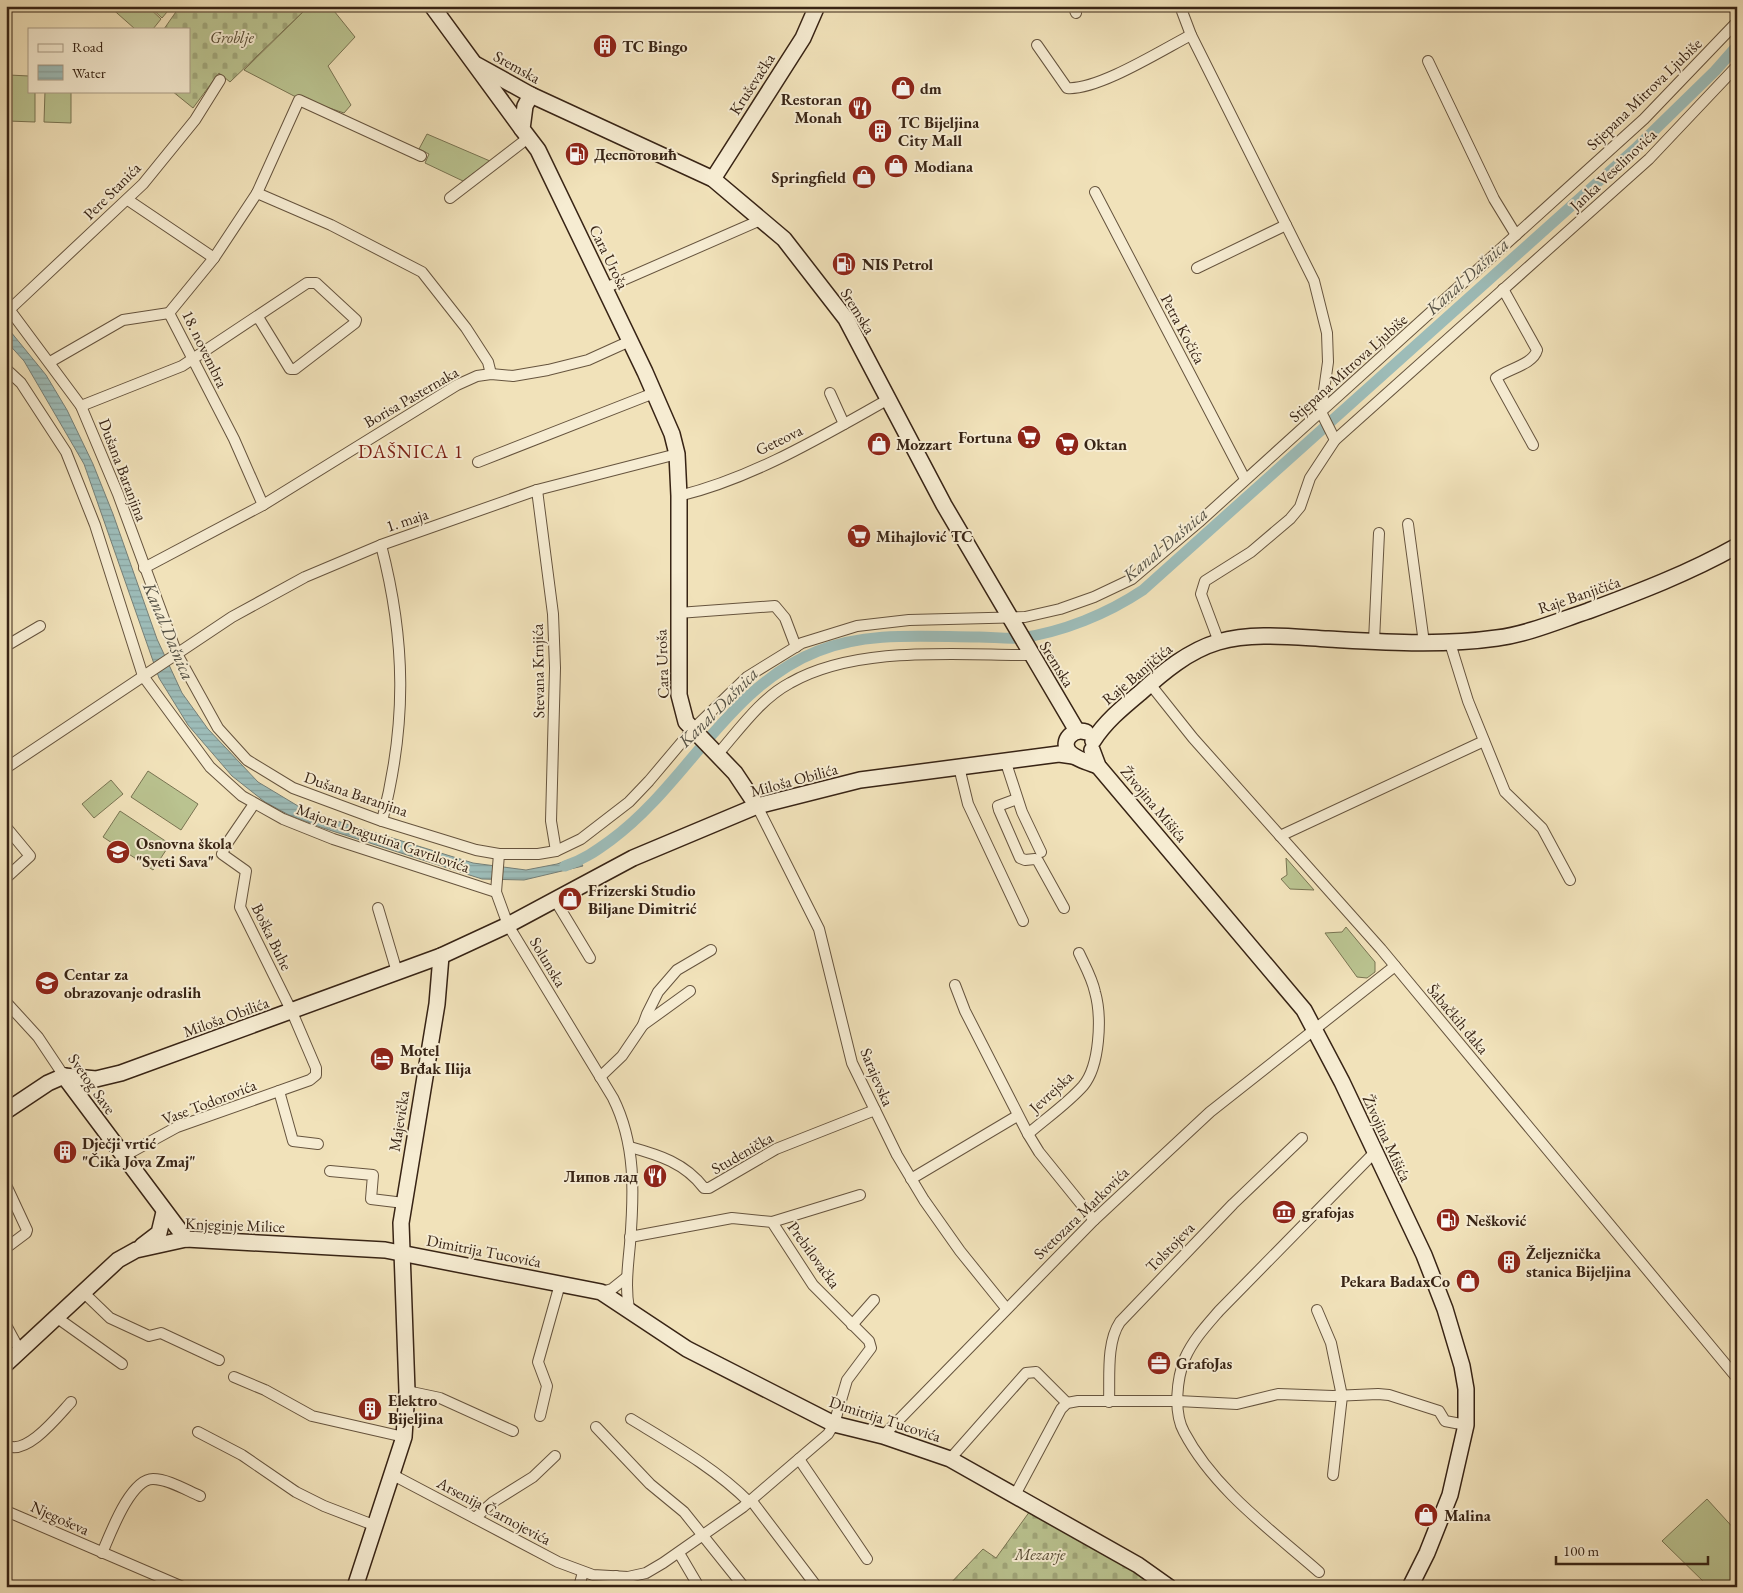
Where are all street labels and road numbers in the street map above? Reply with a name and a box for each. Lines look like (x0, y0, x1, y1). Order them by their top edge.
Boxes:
street label: Stjepana Mitrova Ljubiše (1582, 34, 1706, 154)
street label: Sremska (490, 46, 545, 89)
street label: Kruševačka (724, 49, 780, 119)
street label: Janka Veselinovića (1564, 124, 1661, 217)
street label: Pere Stanića (79, 157, 146, 224)
street label: Cara Uroša (584, 221, 634, 293)
street label: Sremska (836, 284, 881, 339)
street label: Petra Kočića (1156, 290, 1210, 368)
street label: 18. novembra (177, 307, 233, 392)
street label: Stjepana Mitrova Ljubiše (1284, 309, 1412, 427)
street label: Borisa Pasternaka (360, 361, 463, 433)
street label: Dušana Baranjina (94, 416, 152, 525)
street label: Geteova (752, 419, 807, 460)
street label: 1. maja (383, 503, 431, 537)
street label: Raje Banjičića (1535, 571, 1623, 619)
street label: Stevana Krnjića (527, 623, 549, 719)
street label: Cara Uroša (650, 628, 674, 699)
street label: Sremska (1035, 637, 1080, 692)
street label: Raje Banjičića (1097, 638, 1177, 710)
street label: Miloša Obilića (748, 758, 841, 802)
street label: Živojina Mišića (1116, 761, 1193, 847)
street label: Dušana Baranjina (301, 766, 411, 822)
street label: Majora Dragutina Gavrilovića (294, 798, 473, 878)
street label: Boška Buhe (247, 900, 297, 974)
street label: Solunska (525, 933, 571, 991)
street label: Šabačkih đaka (1422, 979, 1494, 1059)
street label: Miloša Obilića (180, 992, 272, 1042)
street label: Sarajevska (855, 1045, 899, 1110)
street label: Svetog Save (63, 1049, 121, 1119)
street label: Jevrejska (1023, 1066, 1078, 1119)
street label: Vase Todorovića (159, 1074, 260, 1130)
street label: Majevička (384, 1088, 414, 1153)
street label: Živojina Mišića (1358, 1091, 1417, 1185)
street label: Studenička (707, 1127, 777, 1179)
street label: Svetozara Markovića (1029, 1162, 1134, 1264)
street label: Knjeginje Milice (185, 1213, 285, 1237)
street label: Prebilovačka (783, 1217, 846, 1293)
street label: Tolstojeva (1141, 1217, 1199, 1276)
street label: Dimitrija Tucovića (425, 1230, 544, 1273)
street label: Dimitrija Tucovića (826, 1391, 944, 1447)
street label: Arsenija Čarnojevića (432, 1472, 555, 1550)
street label: Njegoševa (27, 1496, 93, 1540)

